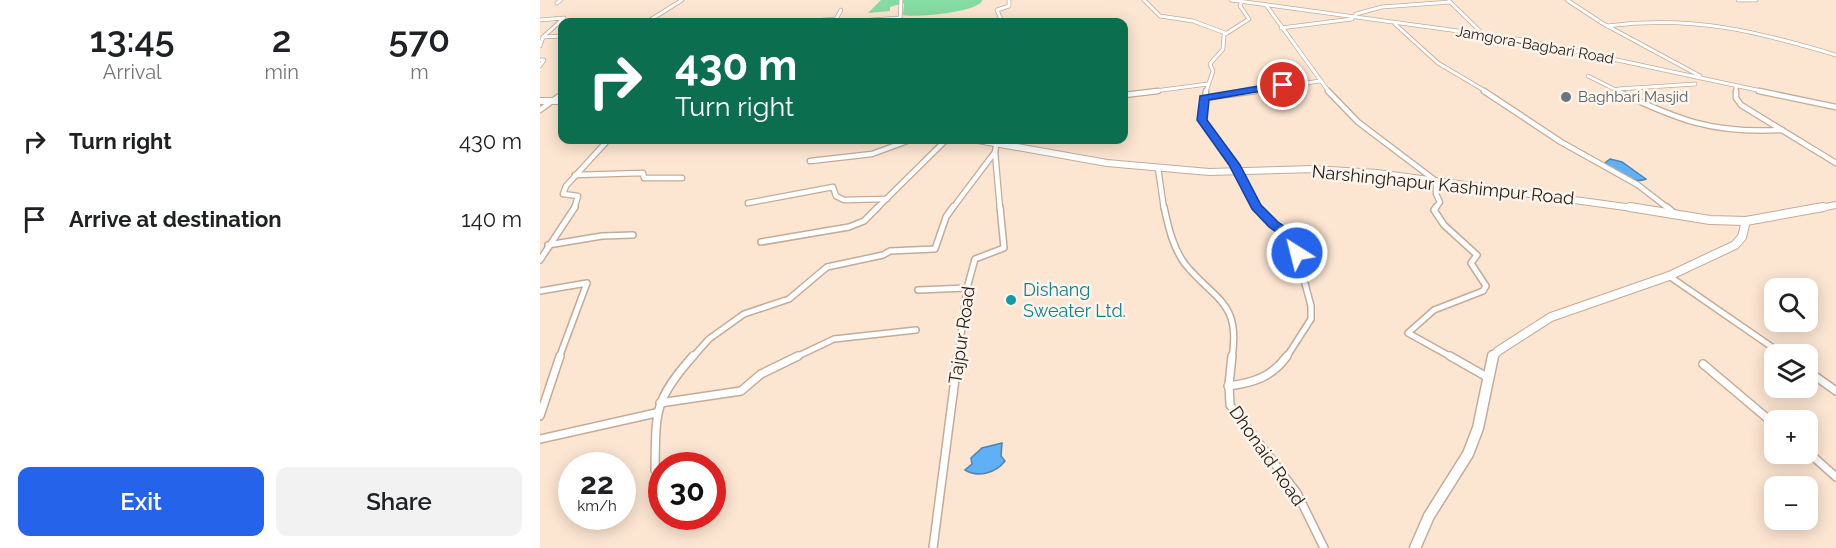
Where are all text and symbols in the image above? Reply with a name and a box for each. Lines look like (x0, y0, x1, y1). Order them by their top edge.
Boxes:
text: 13:45 (90, 18, 175, 60)
text: 2 (272, 18, 291, 60)
text: 570 (389, 18, 450, 60)
street label: Jamgora-Bagbari Road (1455, 22, 1615, 68)
text: 430 m (675, 41, 797, 90)
icon: right (576, 42, 654, 120)
pin (1257, 59, 1308, 110)
text: Arrival (103, 60, 162, 84)
text: min (264, 60, 299, 84)
text: m (410, 60, 429, 84)
icon: arrive (1266, 68, 1299, 101)
place label: Baghbari Masjid (1578, 88, 1688, 106)
marker: Baghbari Masjid (1559, 90, 1573, 104)
text: Turn right (675, 91, 794, 122)
icon: right (18, 125, 51, 158)
text: Turn right (69, 128, 172, 154)
text: 430 m (459, 128, 522, 154)
street label: Narshinghapur Kashimpur Road (1311, 160, 1575, 209)
icon: arrive (18, 203, 51, 236)
text: Arrive at destination (69, 206, 282, 232)
text: 140 m (461, 206, 522, 232)
position arrow (1265, 221, 1329, 285)
map controls (1764, 278, 1818, 530)
button: search (1764, 278, 1818, 332)
place label: Dishang Sweater Ltd. (1023, 279, 1126, 321)
street label: Tajpur Road (944, 285, 979, 385)
marker: Dishang Sweater Ltd. (1004, 293, 1018, 307)
button: layers (1764, 344, 1818, 398)
street label: Dhonaid Road (1225, 402, 1310, 510)
button: + (1764, 410, 1818, 464)
speed limit sign: 30 (648, 452, 726, 530)
text: 22 (580, 466, 614, 501)
button: Exit (18, 467, 264, 536)
button: Share (276, 467, 522, 536)
button: − (1764, 476, 1818, 530)
text: km/h (577, 497, 617, 515)

